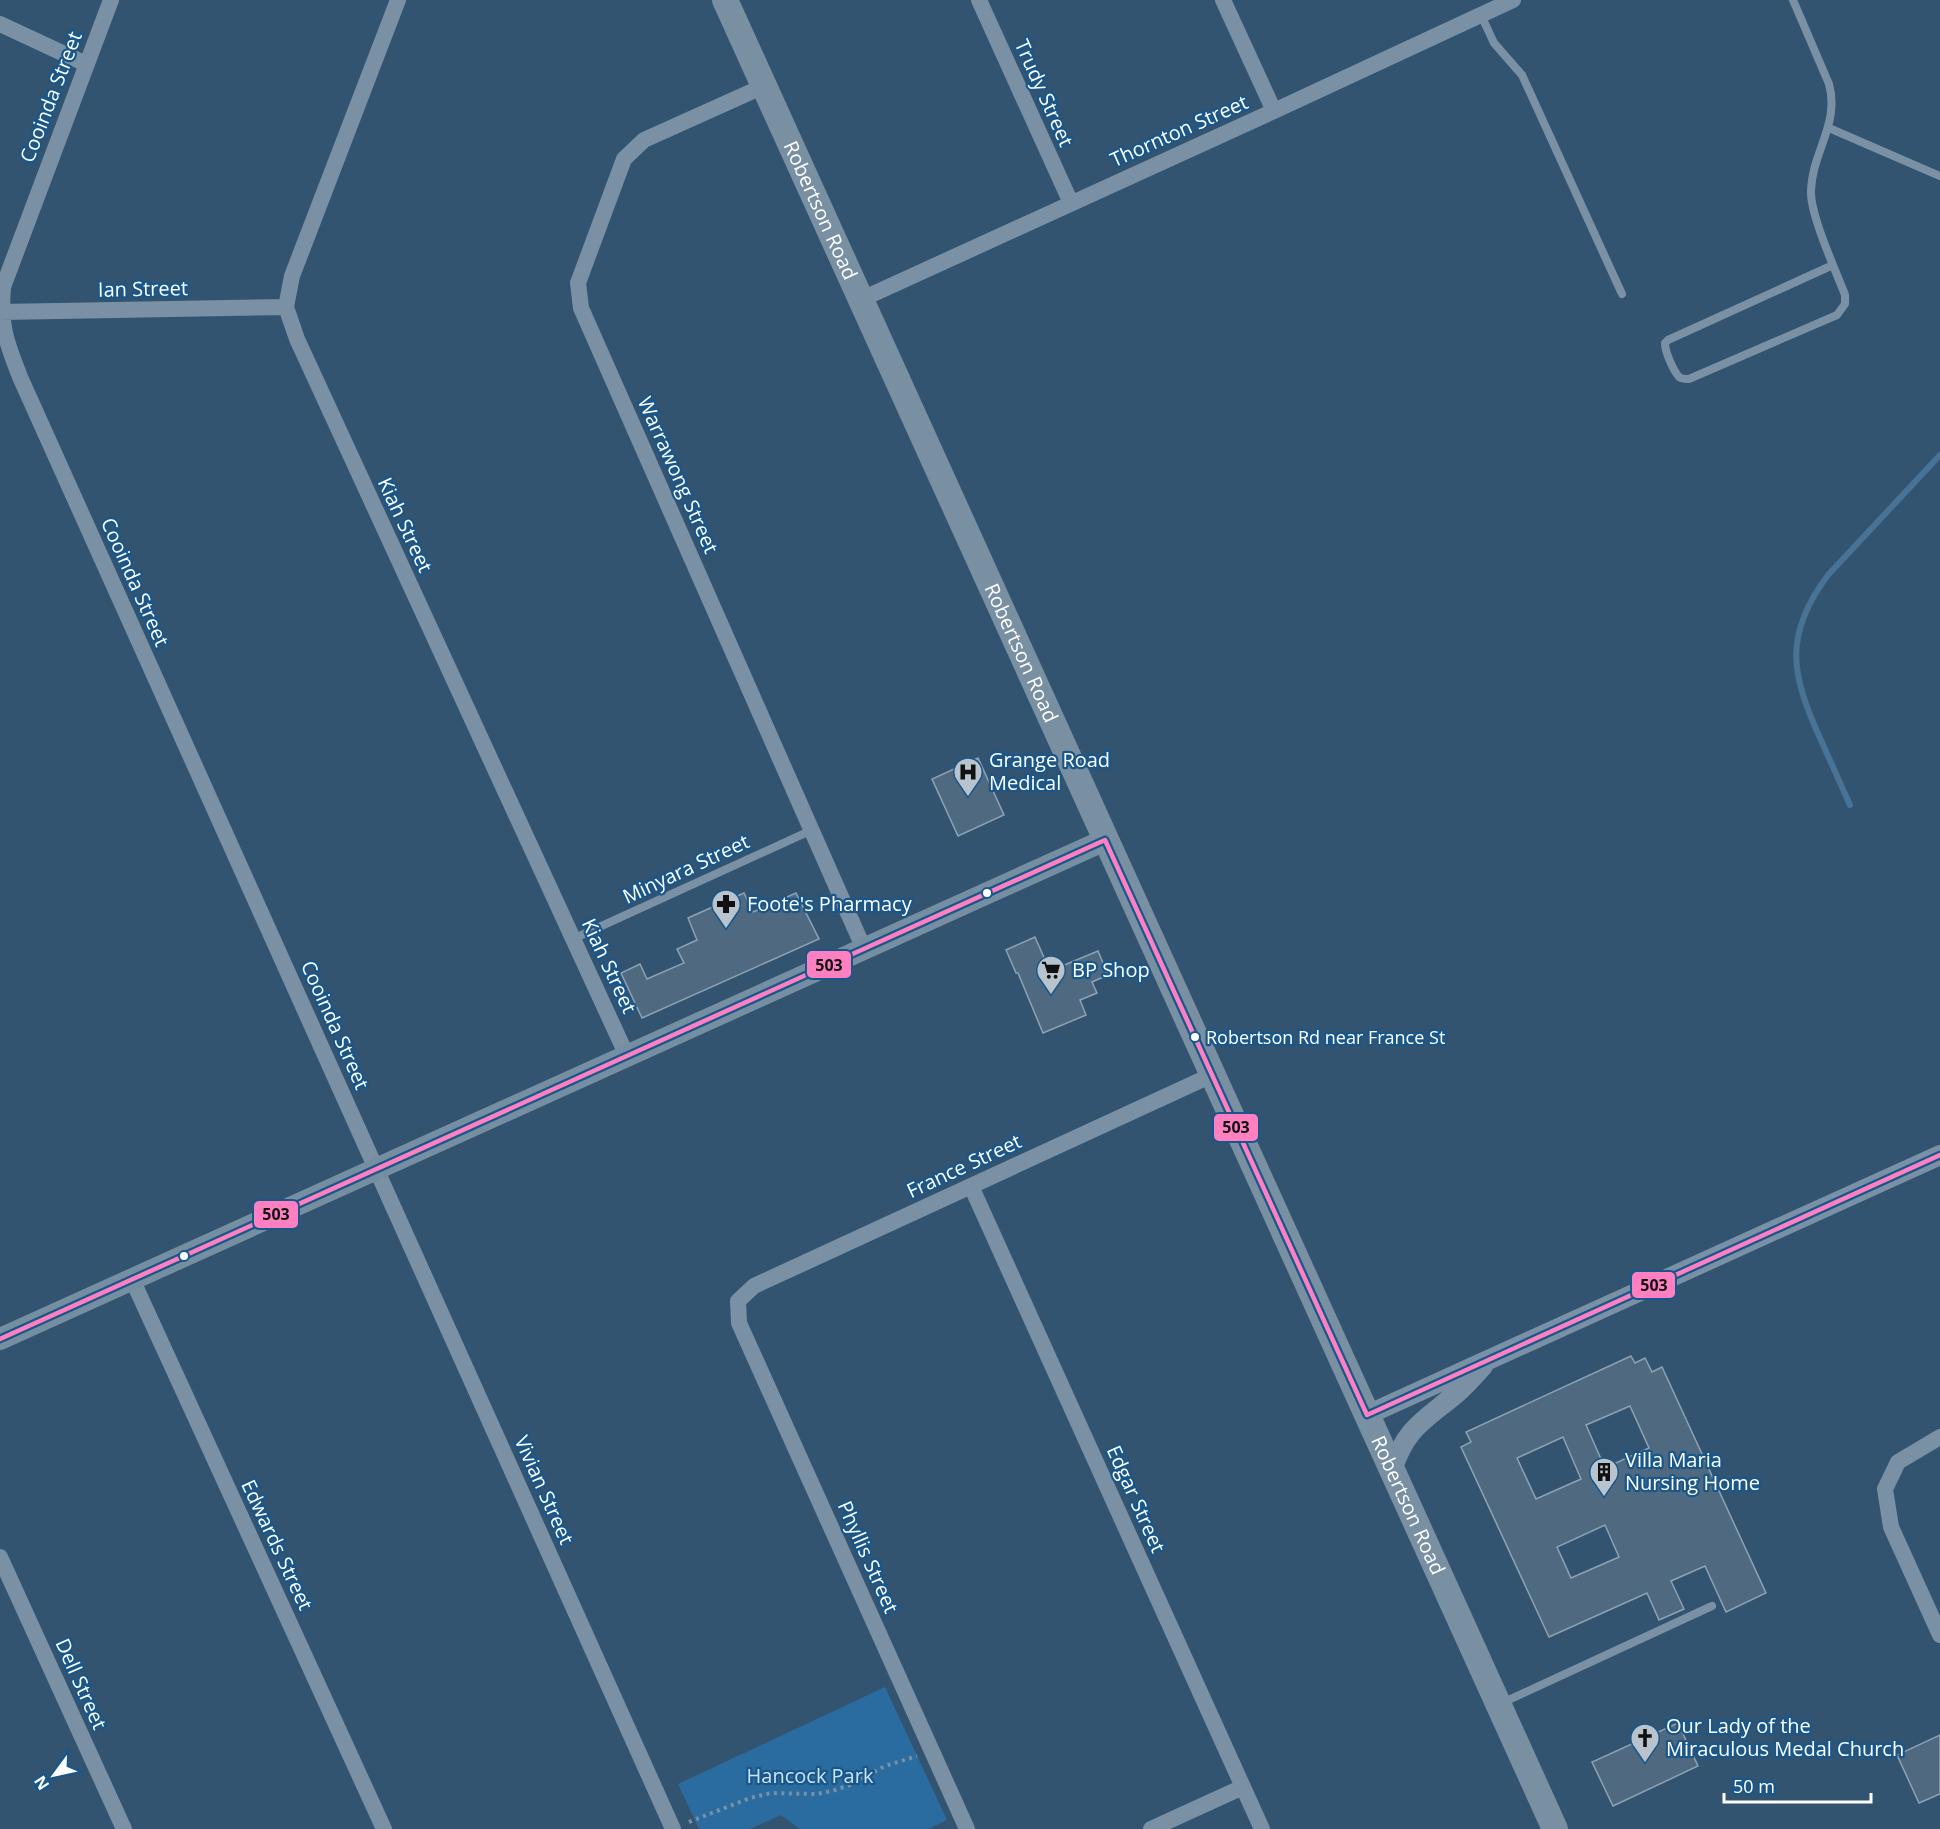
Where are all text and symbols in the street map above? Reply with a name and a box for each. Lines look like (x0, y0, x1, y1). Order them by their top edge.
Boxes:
street label: Cooinda Street (13, 27, 88, 166)
street label: Trudy Street (1009, 35, 1080, 151)
street label: Thornton Street (1106, 88, 1252, 173)
street label: Robertson Road (778, 136, 864, 284)
street label: Ian Street (98, 274, 188, 303)
street label: Warrawong Street (632, 392, 725, 557)
street label: Kiah Street (372, 473, 439, 577)
street label: Cooinda Street (95, 513, 176, 651)
street label: Robertson Road (978, 579, 1065, 727)
place label: Grange Road Medical (989, 746, 1110, 796)
hospital icon: Grange Road Medical (952, 756, 984, 798)
street label: Minyara Street (618, 827, 753, 910)
unlabelled marker (981, 887, 993, 899)
pharmacy icon: Foote's Pharmacy (710, 888, 742, 930)
place label: Foote's Pharmacy (747, 890, 913, 917)
street label: Kiah Street (576, 914, 643, 1018)
line badge: 503 (806, 950, 852, 979)
text: 503 (815, 954, 843, 976)
supermarket icon: BP Shop (1035, 954, 1067, 996)
street label: Cooinda Street (295, 956, 376, 1094)
place label: BP Shop (1072, 956, 1150, 983)
place label: Robertson Rd near France St (1206, 1025, 1445, 1049)
marker: Robertson Rd near France St (1189, 1031, 1201, 1043)
line badge: 503 (1213, 1113, 1259, 1142)
text: 503 (1222, 1116, 1250, 1138)
street label: France Street (902, 1127, 1026, 1204)
line badge: 503 (253, 1200, 299, 1229)
text: 503 (262, 1203, 290, 1225)
unlabelled marker (178, 1250, 190, 1262)
line badge: 503 (1631, 1271, 1676, 1299)
text: 503 (1640, 1274, 1668, 1296)
street label: Vivian Street (508, 1431, 580, 1548)
street label: Robertson Road (1365, 1431, 1452, 1579)
street label: Edgar Street (1101, 1441, 1172, 1557)
place label: Villa Maria Nursing Home (1625, 1446, 1760, 1496)
building icon: Villa Maria Nursing Home (1588, 1456, 1620, 1498)
street label: Edwards Street (235, 1475, 319, 1614)
street label: Phyllis Street (832, 1496, 905, 1617)
street label: Dell Street (49, 1634, 113, 1734)
place label: Our Lady of the Miraculous Medal Church (1666, 1712, 1904, 1762)
church icon: Our Lady of the Miraculous Medal Church (1629, 1722, 1661, 1764)
north arrow (24, 1745, 84, 1805)
park label: Hancock Park (747, 1762, 874, 1789)
scale bar (1724, 1766, 1871, 1804)
text: N (29, 1772, 54, 1795)
text: 50 m (1733, 1774, 1775, 1798)

